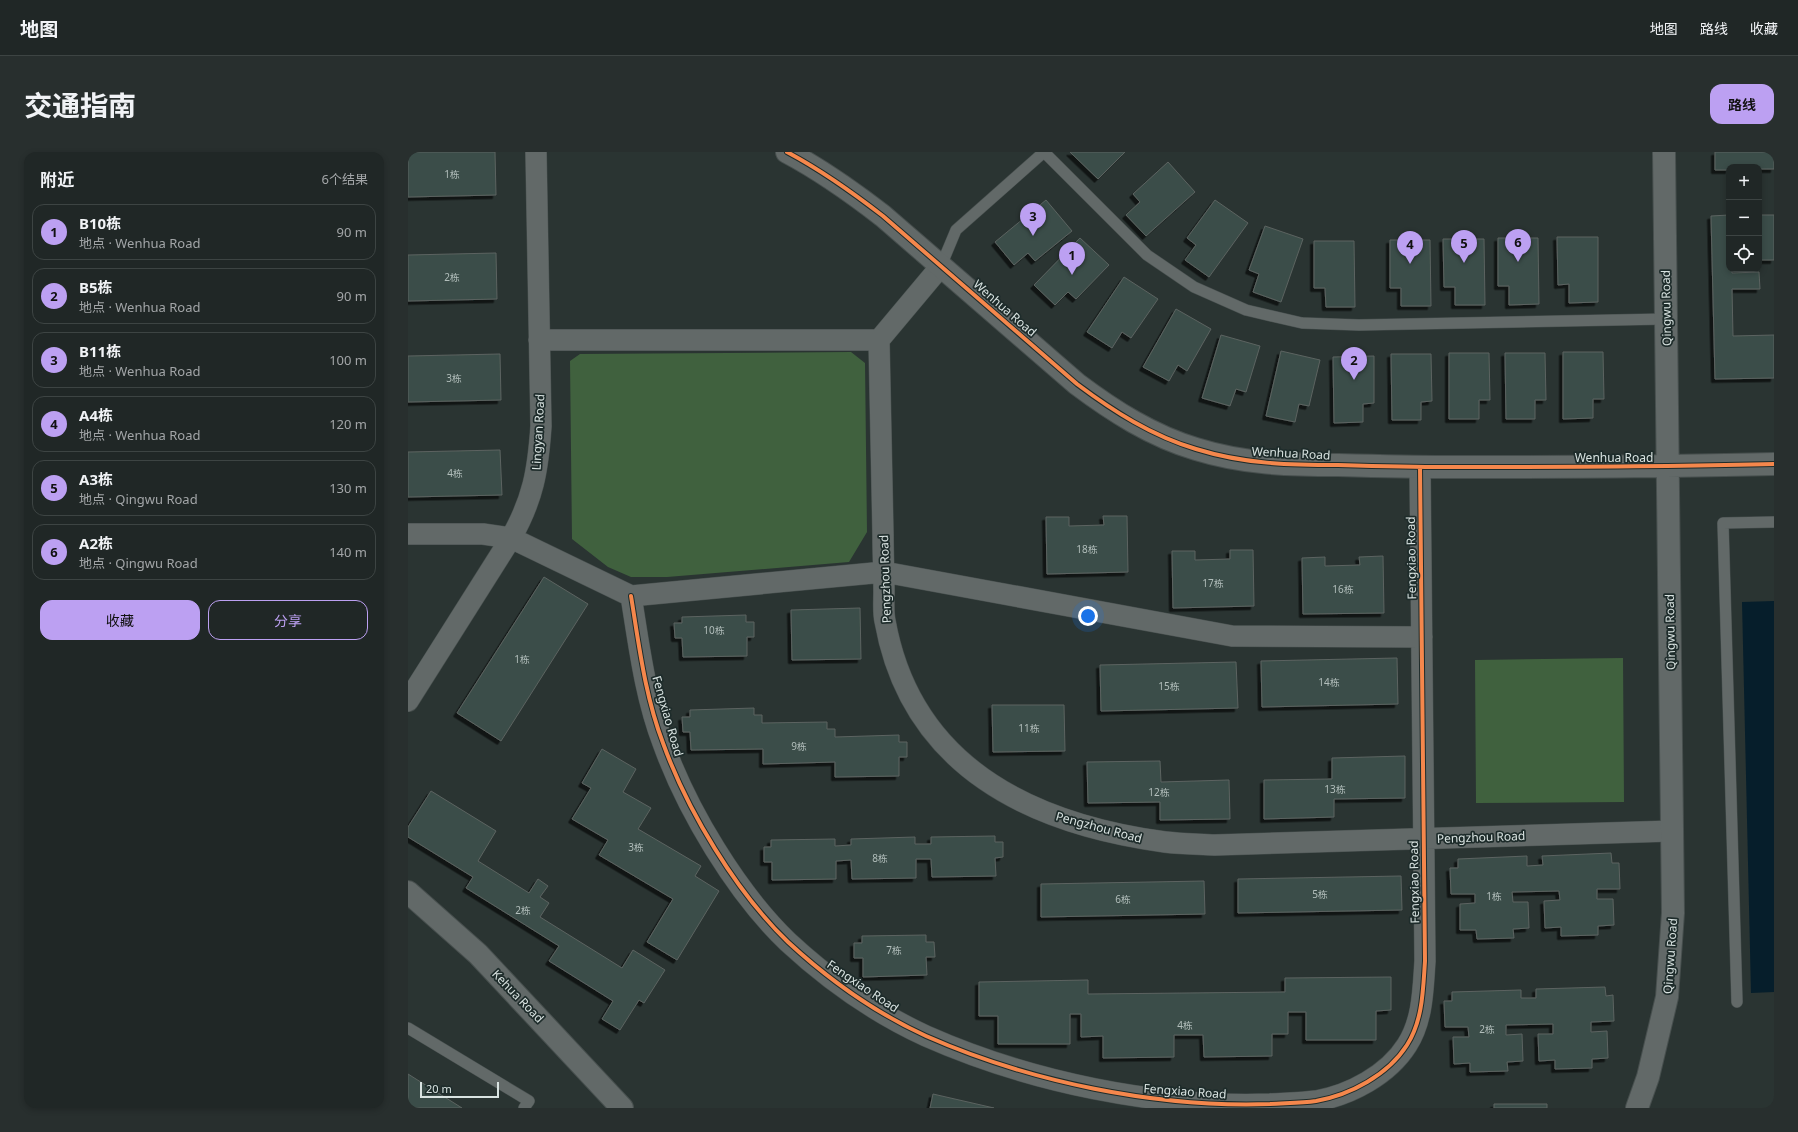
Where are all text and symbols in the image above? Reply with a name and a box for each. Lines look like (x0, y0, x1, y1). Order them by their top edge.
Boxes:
text: 地图 (20, 16, 58, 42)
text: 地图 (1650, 19, 1678, 38)
text: 路线 (1700, 19, 1728, 38)
text: 收藏 (1750, 19, 1778, 38)
button: 路线 (1710, 84, 1774, 124)
text: 交通指南 (24, 86, 136, 124)
map controls (1726, 164, 1762, 272)
button: + (1726, 164, 1762, 200)
house number: 1栋 (444, 167, 460, 181)
text: 附近 (40, 168, 74, 191)
text: 6个结果 (322, 170, 368, 188)
button: − (1726, 200, 1762, 236)
pin: 3 (1020, 203, 1046, 236)
text: B10栋 (79, 213, 121, 233)
text: 1 (50, 223, 58, 241)
text: 90 m (337, 223, 367, 241)
pin: 6 (1505, 229, 1531, 262)
pin: 5 (1451, 230, 1477, 263)
pin: 4 (1397, 231, 1423, 264)
text: 地点 · Wenhua Road (79, 234, 200, 252)
button: locate (1726, 236, 1762, 272)
pin: 1 (1059, 242, 1085, 275)
house number: 2栋 (444, 270, 460, 284)
street label: Qingwu Road (1657, 270, 1675, 346)
street label: Wenhua Road (970, 276, 1040, 340)
text: B5栋 (79, 277, 113, 297)
text: 2 (50, 287, 58, 305)
text: 90 m (337, 287, 367, 305)
text: 地点 · Wenhua Road (79, 298, 200, 316)
text: B11栋 (79, 341, 121, 361)
pin: 2 (1341, 347, 1367, 380)
text: 3 (50, 351, 58, 369)
text: 100 m (329, 351, 367, 369)
text: 地点 · Wenhua Road (79, 362, 200, 380)
house number: 3栋 (446, 371, 462, 385)
street label: Lingyan Road (528, 393, 548, 471)
text: A4栋 (79, 405, 113, 425)
text: 4 (50, 415, 58, 433)
text: 120 m (329, 415, 367, 433)
text: 地点 · Wenhua Road (79, 426, 200, 444)
street label: Wenhua Road (1251, 442, 1331, 464)
street label: Wenhua Road (1575, 449, 1653, 466)
house number: 4栋 (447, 466, 463, 480)
text: A3栋 (79, 469, 113, 489)
text: 5 (50, 479, 58, 497)
text: 130 m (329, 479, 367, 497)
text: 地点 · Qingwu Road (79, 490, 198, 508)
street label: Fengxiao Road (1402, 516, 1420, 600)
text: A2栋 (79, 533, 113, 553)
street label: Pengzhou Road (875, 534, 895, 624)
house number: 18栋 (1076, 542, 1098, 556)
text: 6 (50, 543, 58, 561)
text: 140 m (329, 543, 367, 561)
text: 地点 · Qingwu Road (79, 554, 198, 572)
house number: 17栋 (1202, 576, 1224, 590)
house number: 16栋 (1332, 582, 1354, 596)
street label: Qingwu Road (1661, 594, 1679, 670)
button: 收藏 (40, 600, 200, 640)
button: 分享 (208, 600, 368, 640)
your location (1078, 606, 1098, 626)
house number: 10栋 (703, 623, 725, 637)
house number: 1栋 (514, 652, 530, 666)
street label: Fengxiao Road (648, 674, 688, 758)
house number: 14栋 (1318, 675, 1340, 689)
house number: 15栋 (1158, 679, 1180, 693)
house number: 11栋 (1018, 721, 1040, 735)
house number: 9栋 (791, 739, 807, 753)
house number: 13栋 (1324, 782, 1346, 796)
house number: 12栋 (1148, 785, 1170, 799)
street label: Pengzhou Road (1054, 807, 1144, 847)
street label: Pengzhou Road (1436, 827, 1526, 847)
house number: 3栋 (628, 840, 644, 854)
street label: Fengxiao Road (1405, 840, 1423, 924)
house number: 8栋 (872, 851, 888, 865)
house number: 5栋 (1312, 887, 1328, 901)
house number: 1栋 (1486, 889, 1502, 903)
house number: 6栋 (1115, 892, 1131, 906)
house number: 2栋 (515, 903, 531, 917)
street label: Qingwu Road (1659, 917, 1681, 995)
house number: 7栋 (886, 943, 902, 957)
street label: Fengxiao Road (824, 956, 902, 1016)
street label: Kehua Road (488, 966, 548, 1026)
house number: 4栋 (1177, 1018, 1193, 1032)
house number: 2栋 (1479, 1022, 1495, 1036)
scale bar (420, 1080, 499, 1099)
street label: Fengxiao Road (1143, 1080, 1227, 1102)
text: 20 m (426, 1081, 452, 1096)

